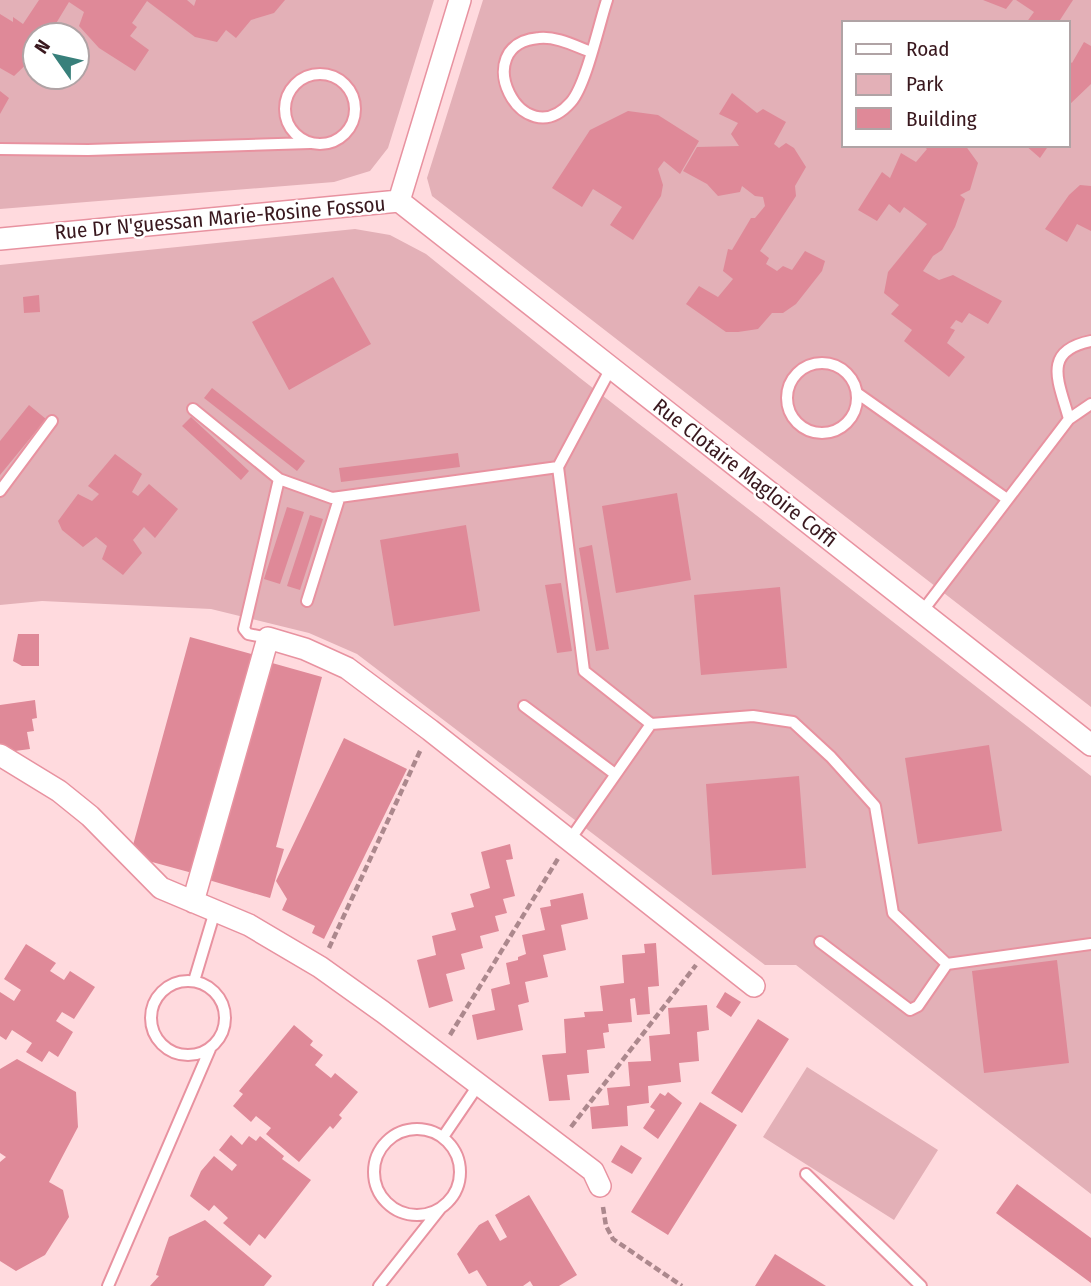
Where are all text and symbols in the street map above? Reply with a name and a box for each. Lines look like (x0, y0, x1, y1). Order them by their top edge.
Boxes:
north arrow (21, 21, 91, 91)
legend (842, 21, 1070, 147)
text: N (30, 36, 55, 58)
text: Road (906, 36, 950, 62)
text: Park (906, 71, 944, 97)
text: Building (906, 106, 977, 132)
street label: Rue Dr N'guessan Marie-Rosine Fossou (53, 191, 387, 245)
street label: Rue Clotaire Magloire Coffi (648, 393, 842, 553)

